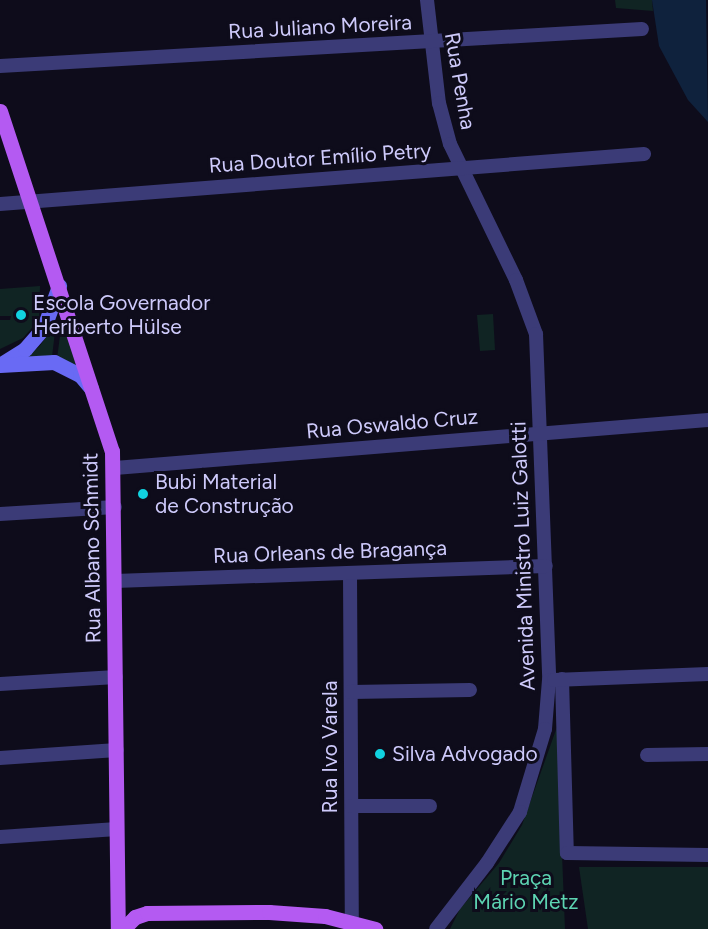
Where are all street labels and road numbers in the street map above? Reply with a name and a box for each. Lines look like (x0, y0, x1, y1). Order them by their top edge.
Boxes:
street label: Rua Juliano Moreira (228, 10, 412, 44)
street label: Rua Penha (439, 30, 481, 132)
street label: Rua Doutor Emílio Petry (208, 138, 432, 178)
street label: Rua Oswaldo Cruz (305, 404, 479, 444)
street label: Avenida Ministro Luiz Galotti (506, 421, 540, 691)
street label: Rua Albano Schmidt (78, 452, 106, 644)
street label: Rua Orleans de Bragança (213, 535, 447, 569)
street label: Rua Ivo Varela (317, 681, 343, 813)

